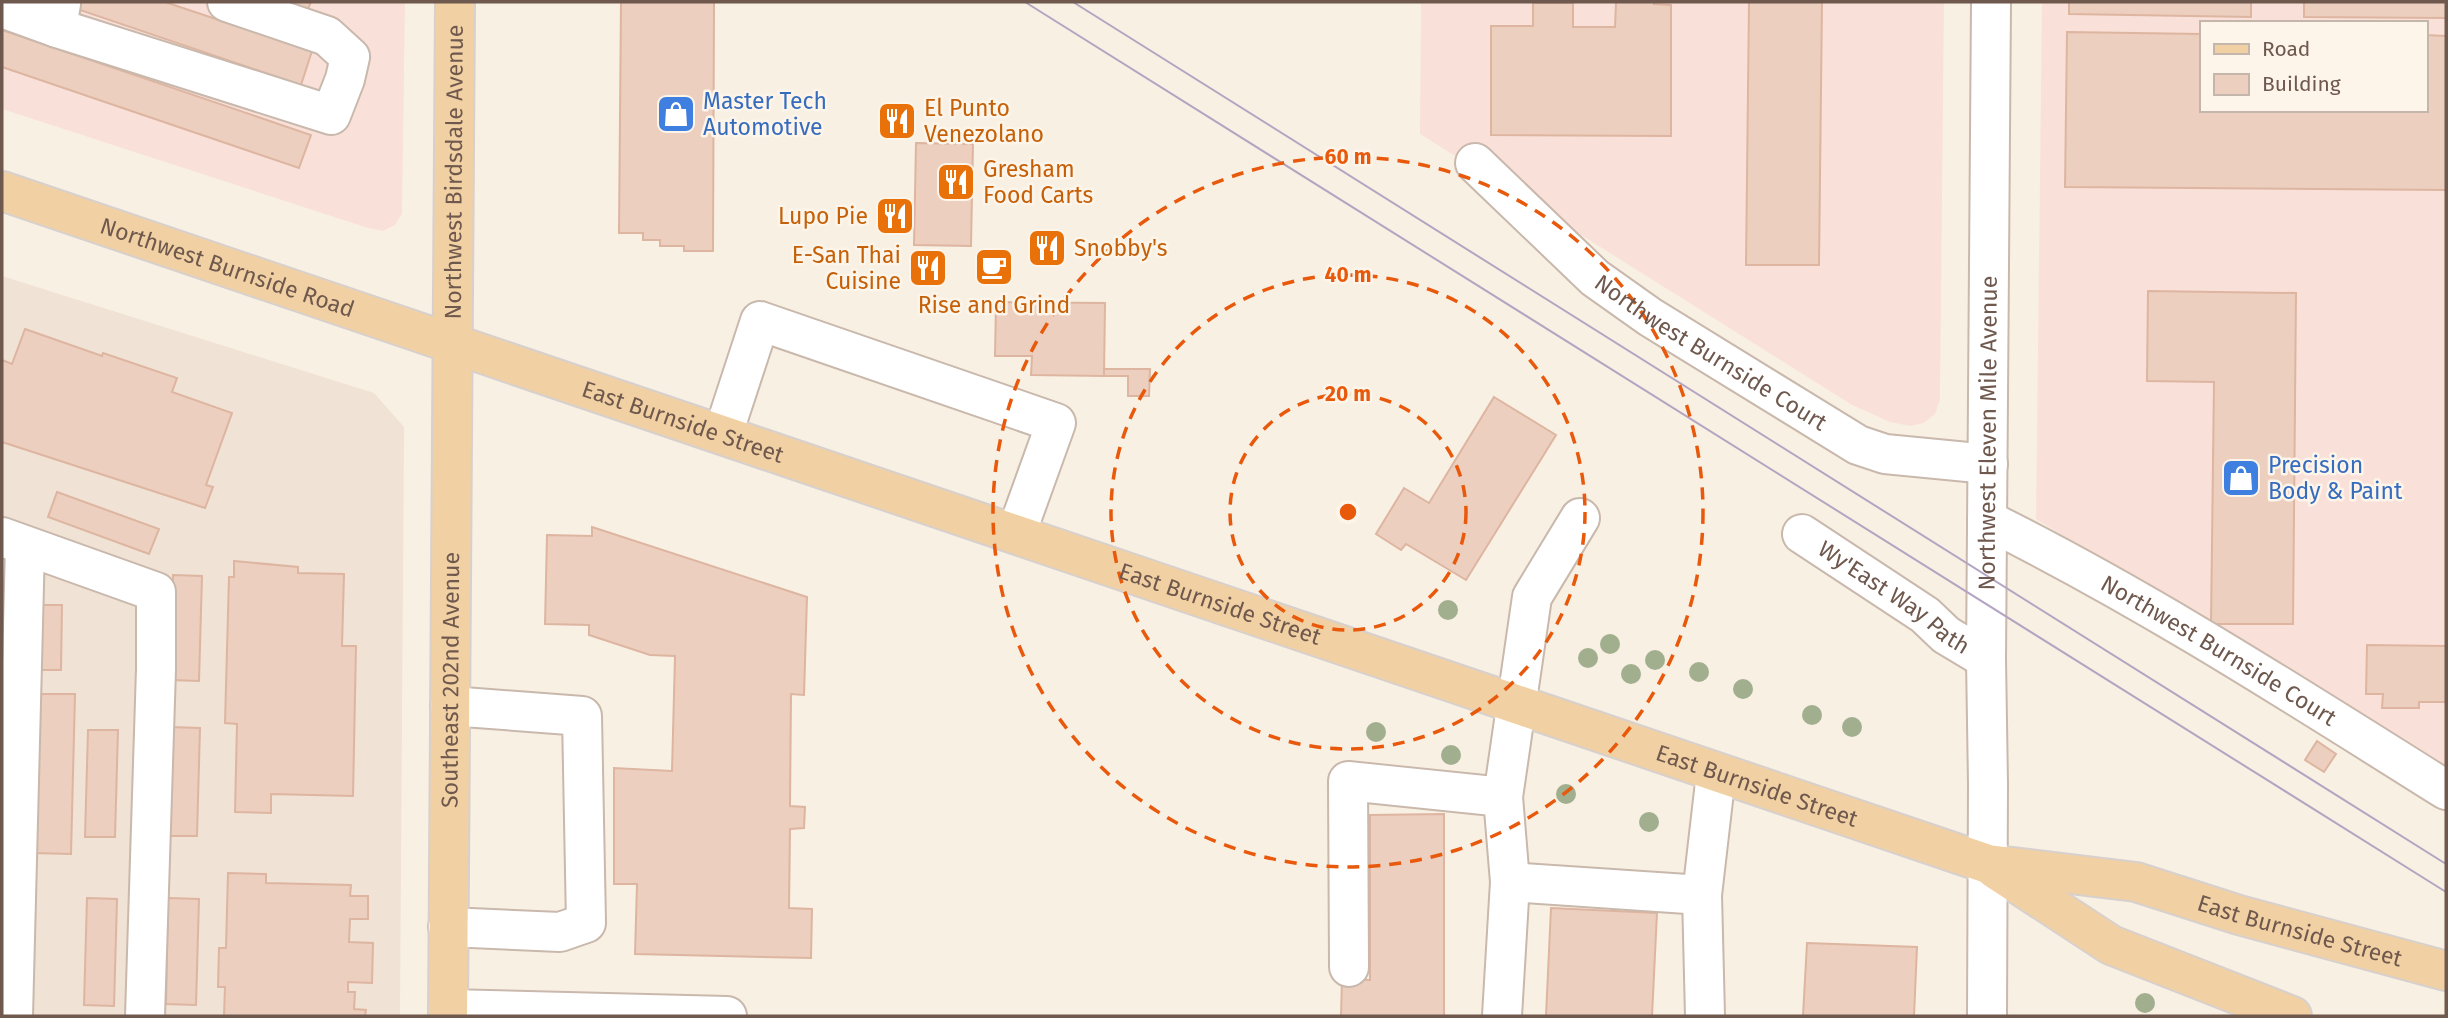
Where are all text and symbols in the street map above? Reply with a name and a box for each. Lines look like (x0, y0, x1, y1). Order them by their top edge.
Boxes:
legend (2200, 21, 2427, 112)
street label: Northwest Birdsdale Avenue (439, 24, 469, 320)
text: Road (2262, 36, 2310, 62)
text: Building (2262, 71, 2341, 97)
place label: Master Tech Automotive (703, 87, 827, 141)
shop icon: Master Tech Automotive (655, 93, 697, 135)
place label: El Punto Venezolano (924, 94, 1044, 148)
restaurant icon: El Punto Venezolano (876, 100, 918, 142)
text: 60 m (1325, 144, 1371, 170)
place label: Gresham Food Carts (983, 155, 1093, 209)
restaurant icon: Gresham Food Carts (935, 161, 977, 203)
restaurant icon: Lupo Pie (874, 195, 916, 237)
place label: Lupo Pie (778, 202, 868, 230)
street label: Northwest Burnside Road (97, 211, 358, 323)
restaurant icon: Snobby's (1026, 227, 1068, 269)
place label: Snobby's (1074, 234, 1168, 262)
place label: E-San Thai Cuisine (792, 241, 901, 295)
cafe icon: Rise and Grind (973, 246, 1015, 288)
restaurant icon: E-San Thai Cuisine (907, 247, 949, 289)
text: 40 m (1325, 262, 1371, 288)
street label: Northwest Burnside Court (1589, 268, 1833, 437)
street label: Northwest Eleven Mile Avenue (1973, 276, 2003, 591)
place label: Rise and Grind (918, 291, 1070, 319)
street label: East Burnside Street (578, 375, 788, 469)
text: 20 m (1325, 381, 1371, 407)
place label: Precision Body & Paint (2268, 451, 2403, 505)
shop icon: Precision Body & Paint (2220, 457, 2262, 499)
centre of rings (1336, 500, 1360, 524)
street label: Wy'East Way Path (1813, 535, 1975, 660)
street label: Southeast 202nd Avenue (435, 552, 465, 808)
street label: East Burnside Street (1115, 557, 1325, 651)
street label: Northwest Burnside Court (2096, 569, 2342, 732)
street label: East Burnside Street (1652, 739, 1862, 833)
street label: East Burnside Street (2194, 889, 2406, 973)

